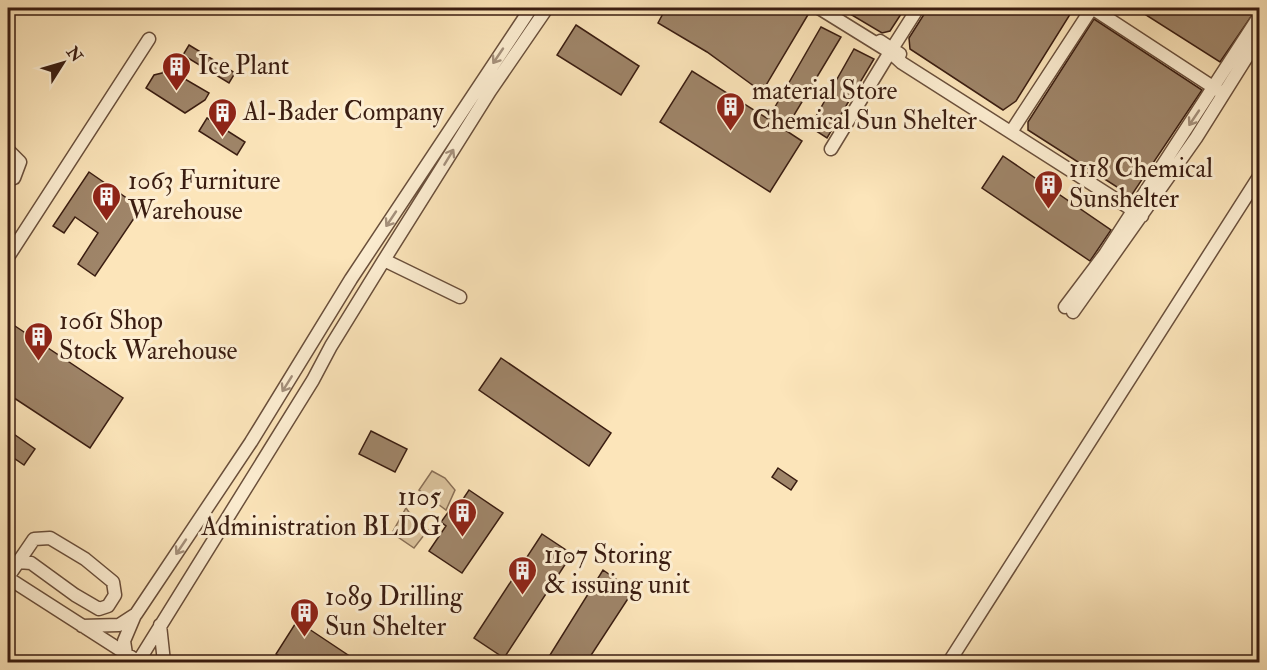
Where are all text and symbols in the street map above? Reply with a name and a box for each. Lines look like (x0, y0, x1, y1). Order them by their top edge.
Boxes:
north arrow (33, 33, 93, 93)
text: N (61, 42, 87, 67)
one-way arrow (492, 47, 504, 64)
building icon: Ice Plant (161, 50, 193, 92)
place label: Ice Plant (198, 50, 289, 82)
place label: material Store Chemical Sun Shelter (752, 75, 977, 137)
building icon: material Store Chemical Sun Shelter (715, 90, 747, 132)
building icon: Al-Bader Company (206, 96, 238, 138)
place label: Al-Bader Company (242, 96, 444, 129)
one-way arrow (1188, 109, 1200, 126)
one-way arrow (443, 149, 455, 166)
place label: 1118 Chemical Sunshelter (1069, 153, 1213, 215)
place label: 1063 Furniture Warehouse (127, 165, 281, 227)
building icon: 1118 Chemical Sunshelter (1032, 168, 1064, 210)
building icon: 1063 Furniture Warehouse (91, 180, 123, 222)
one-way arrow (385, 210, 397, 227)
place label: 1061 Shop Stock Warehouse (59, 305, 238, 367)
building icon: 1061 Shop Stock Warehouse (22, 320, 54, 362)
one-way arrow (281, 375, 293, 392)
place label: 1105 Administration BLDG (200, 481, 442, 543)
building icon: 1105 Administration BLDG (446, 496, 478, 538)
one-way arrow (174, 538, 186, 555)
place label: 1107 Storing & issuing unit (544, 539, 690, 601)
building icon: 1107 Storing & issuing unit (507, 554, 539, 596)
place label: 1089 Drilling Sun Shelter (325, 581, 464, 643)
building icon: 1089 Drilling Sun Shelter (288, 596, 320, 638)

